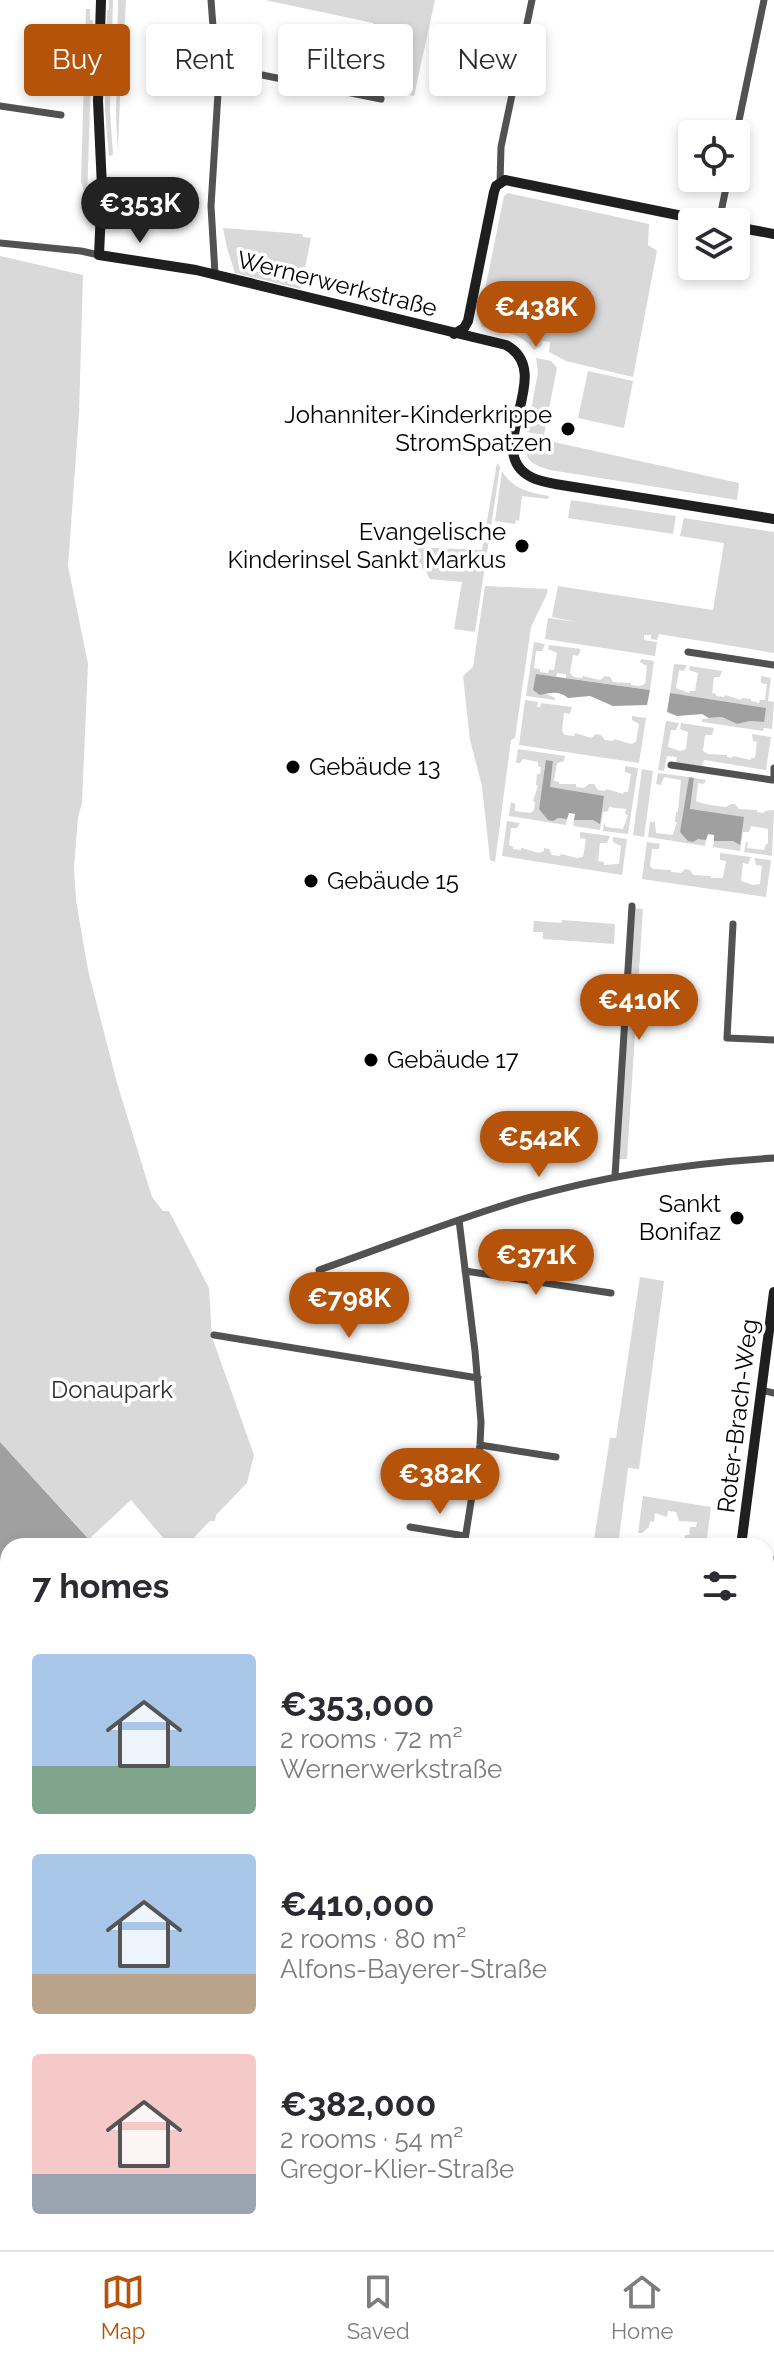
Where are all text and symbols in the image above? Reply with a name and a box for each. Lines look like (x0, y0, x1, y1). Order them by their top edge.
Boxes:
chip: Buy (24, 24, 130, 96)
chip: Rent (146, 24, 262, 96)
chip: Filters (278, 24, 413, 96)
chip: New (429, 24, 546, 96)
map controls (678, 120, 750, 280)
button: locate (678, 120, 750, 192)
pin: €353K (84, 177, 196, 245)
text: €353K (99, 188, 181, 218)
button: layers (678, 208, 750, 280)
street label: Wernerwerkstraße (234, 245, 440, 322)
pin: €438K (480, 281, 592, 349)
text: €438K (494, 292, 578, 322)
place label: Johanniter-Kinderkrippe StromSpatzen (284, 400, 552, 457)
marker: Johanniter-Kinderkrippe StromSpatzen (559, 420, 577, 438)
place label: Evangelische Kinderinsel Sankt Markus (228, 517, 506, 574)
marker: Evangelische Kinderinsel Sankt Markus (513, 537, 531, 555)
place label: Gebäude 13 (309, 752, 441, 781)
marker: Gebäude 13 (284, 758, 302, 776)
place label: Gebäude 15 (327, 866, 459, 895)
marker: Gebäude 15 (302, 872, 320, 890)
pin: €410K (583, 974, 695, 1042)
text: €410K (598, 985, 680, 1015)
place label: Gebäude 17 (387, 1045, 519, 1074)
marker: Gebäude 17 (362, 1051, 380, 1069)
pin: €542K (483, 1111, 595, 1179)
text: €542K (498, 1122, 580, 1152)
place label: Sankt Bonifaz (639, 1189, 721, 1246)
marker: Sankt Bonifaz (728, 1209, 746, 1227)
pin: €371K (480, 1229, 592, 1297)
text: €371K (496, 1240, 576, 1270)
pin: €798K (293, 1272, 405, 1340)
text: €798K (307, 1283, 391, 1313)
street label: Roter-Brach-Weg (711, 1317, 764, 1515)
park label: Donaupark (51, 1375, 173, 1404)
pin: €382K (384, 1448, 496, 1516)
text: €382K (398, 1459, 482, 1489)
icon: filters (698, 1564, 742, 1608)
text: 7 homes (32, 1566, 169, 1606)
text: €353,000 (280, 1684, 434, 1724)
icon: home (96, 1686, 192, 1782)
text: 2 rooms · 72 m² (280, 1724, 463, 1754)
text: Wernerwerkstraße (280, 1754, 502, 1784)
text: €410,000 (280, 1884, 435, 1924)
icon: home (96, 1886, 192, 1982)
text: 2 rooms · 80 m² (280, 1924, 466, 1954)
text: Alfons-Bayerer-Straße (280, 1954, 547, 1984)
text: €382,000 (280, 2084, 436, 2124)
icon: home (96, 2086, 192, 2182)
text: 2 rooms · 54 m² (280, 2124, 463, 2154)
text: Gregor-Klier-Straße (280, 2154, 514, 2184)
tab: Map (101, 2270, 145, 2344)
tab: Saved (347, 2270, 410, 2344)
tab: Home (611, 2270, 673, 2344)

